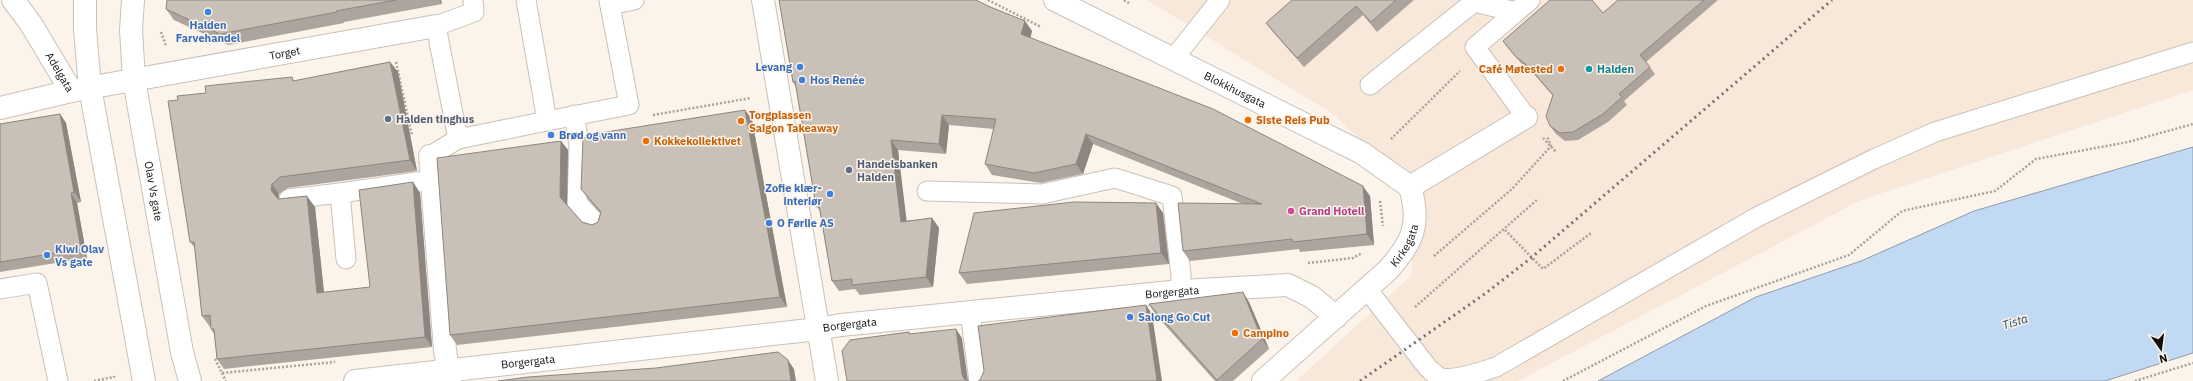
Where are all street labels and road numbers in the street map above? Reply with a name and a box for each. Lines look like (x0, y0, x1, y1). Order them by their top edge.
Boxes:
street label: Torget (268, 43, 301, 63)
street label: Adelgata (42, 50, 77, 95)
street label: Blokkhusgata (1202, 68, 1268, 111)
street label: Olav Vs gate (141, 160, 166, 222)
street label: Kirkegata (1387, 223, 1421, 270)
street label: Borgergata (1144, 283, 1200, 302)
street label: Borgergata (822, 314, 877, 335)
street label: Borgergata (500, 352, 556, 372)

